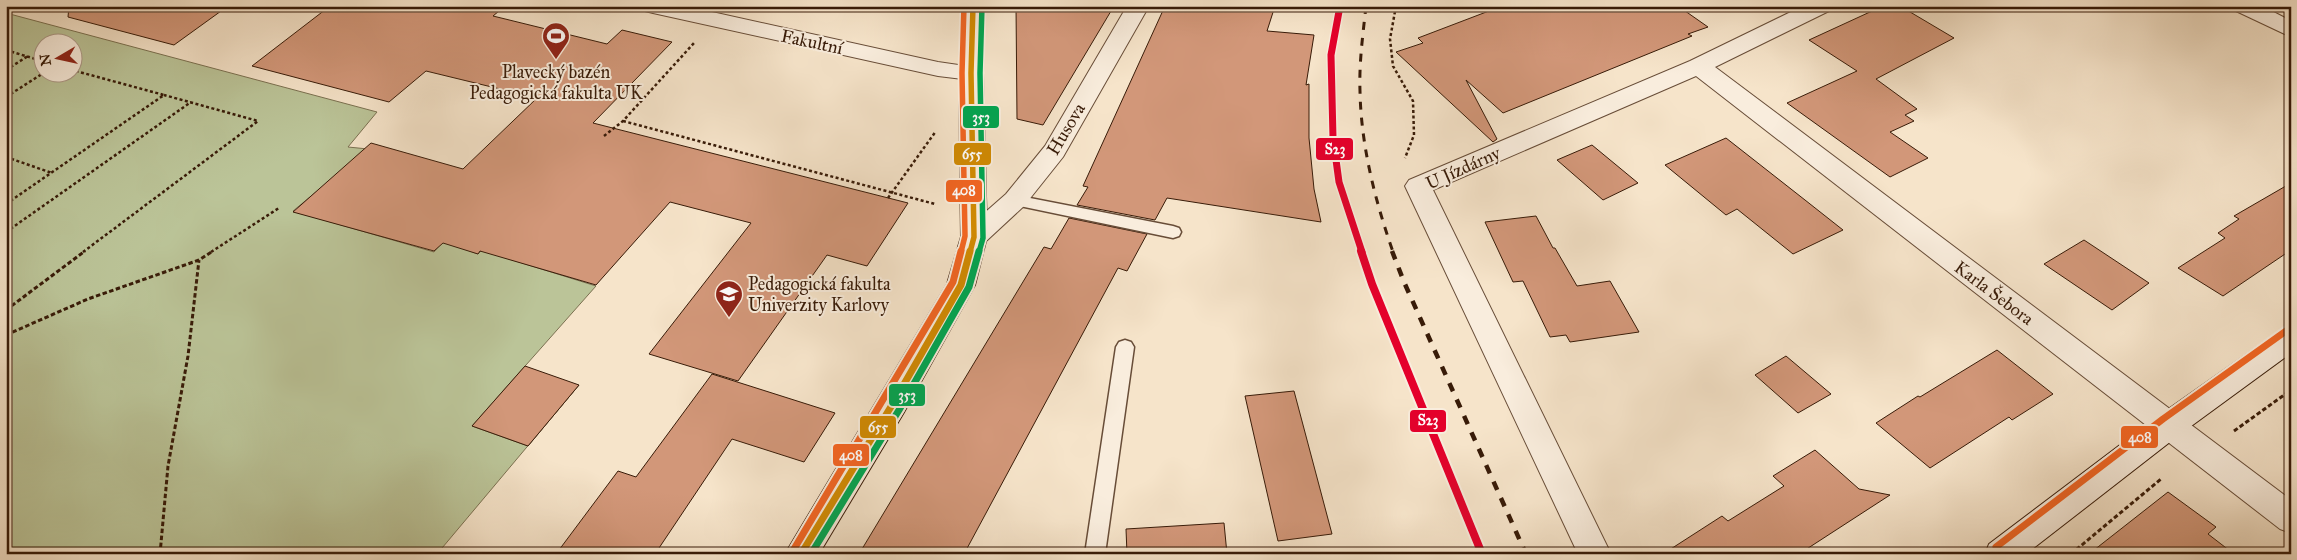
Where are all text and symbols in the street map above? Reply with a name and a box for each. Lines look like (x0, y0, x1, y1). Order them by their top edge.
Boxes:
sports icon: Plavecký bazén Pedagogická fakulta UK (541, 21, 571, 60)
street label: Fakultní (779, 25, 846, 60)
north arrow (32, 32, 82, 82)
text: N (36, 53, 55, 67)
place label: Plavecký bazén Pedagogická fakulta UK (469, 61, 644, 105)
street label: Husova (1042, 99, 1090, 159)
line badge: 353 (962, 105, 1000, 129)
text: 353 (972, 109, 990, 127)
line badge: S23 (1315, 137, 1354, 161)
text: S23 (1325, 141, 1346, 159)
line badge: 655 (953, 142, 992, 166)
street label: U Jízdárny (1422, 142, 1505, 195)
text: 655 (962, 146, 983, 163)
line badge: 408 (945, 179, 983, 203)
text: 408 (952, 182, 976, 200)
street label: Karla Šebora (1950, 255, 2039, 330)
place label: Pedagogická fakulta Univerzity Karlovy (748, 273, 891, 316)
school or university icon: Pedagogická fakulta Univerzity Karlovy (714, 279, 744, 318)
line badge: 353 (888, 383, 926, 407)
text: 353 (898, 387, 916, 405)
line badge: S23 (1409, 409, 1447, 433)
text: S23 (1418, 412, 1439, 430)
line badge: 655 (859, 415, 897, 439)
text: 655 (868, 419, 889, 436)
line badge: 408 (2120, 425, 2159, 449)
text: 408 (2128, 429, 2152, 447)
line badge: 408 (832, 443, 870, 467)
text: 408 (839, 447, 863, 465)

